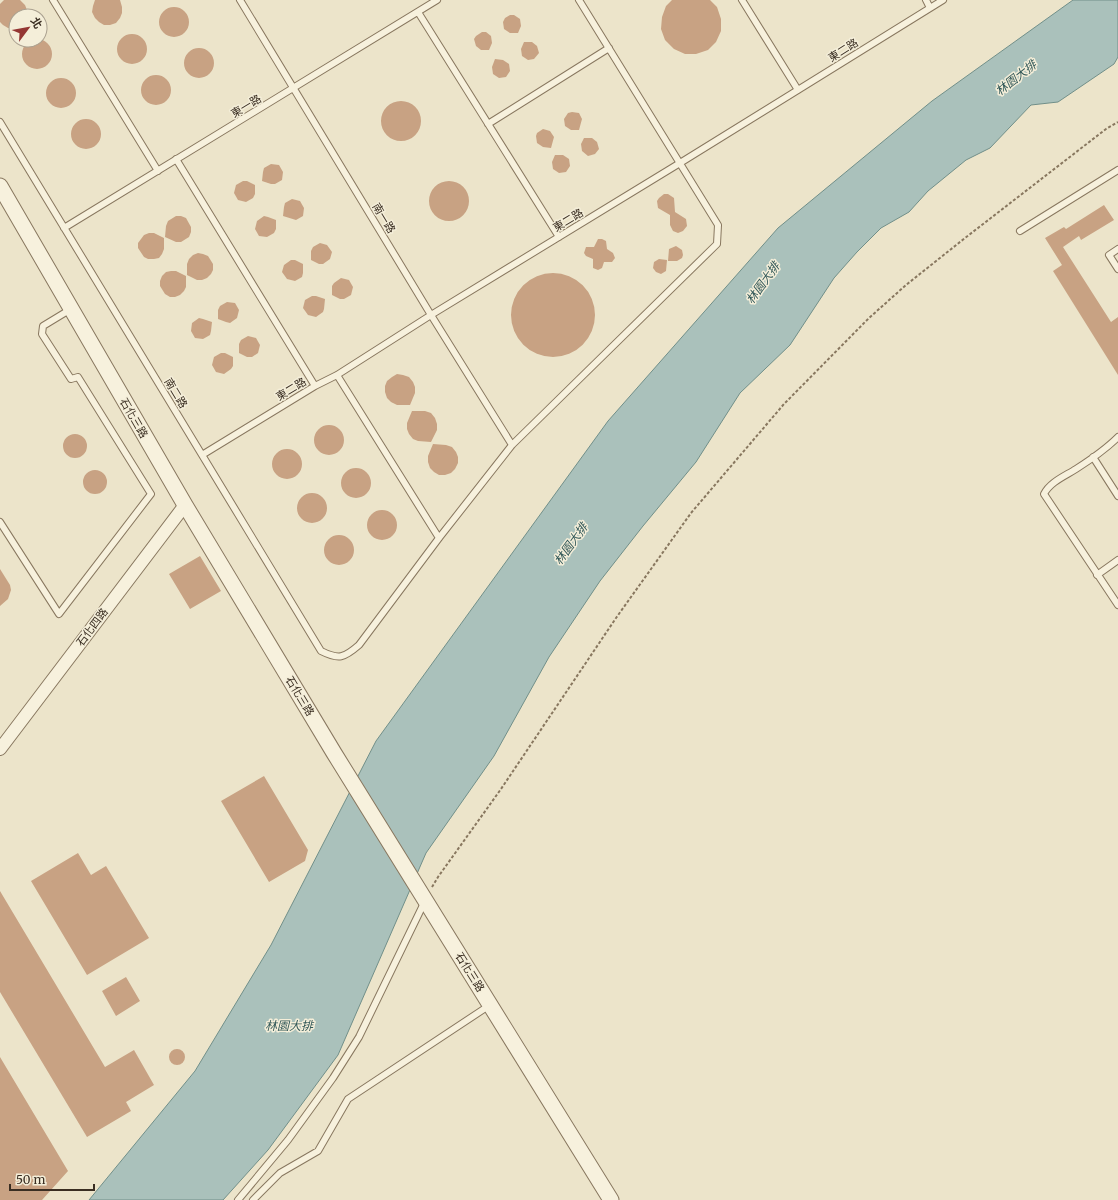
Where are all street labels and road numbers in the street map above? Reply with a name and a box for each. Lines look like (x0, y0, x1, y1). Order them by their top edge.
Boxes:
street label: 東二路 (825, 35, 861, 65)
street label: 東一路 (228, 92, 264, 120)
street label: 南一路 (370, 200, 398, 236)
street label: 東二路 (550, 206, 586, 234)
street label: 南二路 (162, 375, 190, 411)
street label: 東二路 (273, 375, 309, 403)
street label: 石化三路 (117, 395, 151, 441)
street label: 石化四路 (73, 605, 111, 649)
street label: 石化三路 (283, 674, 317, 718)
street label: 石化三路 (452, 950, 488, 994)

